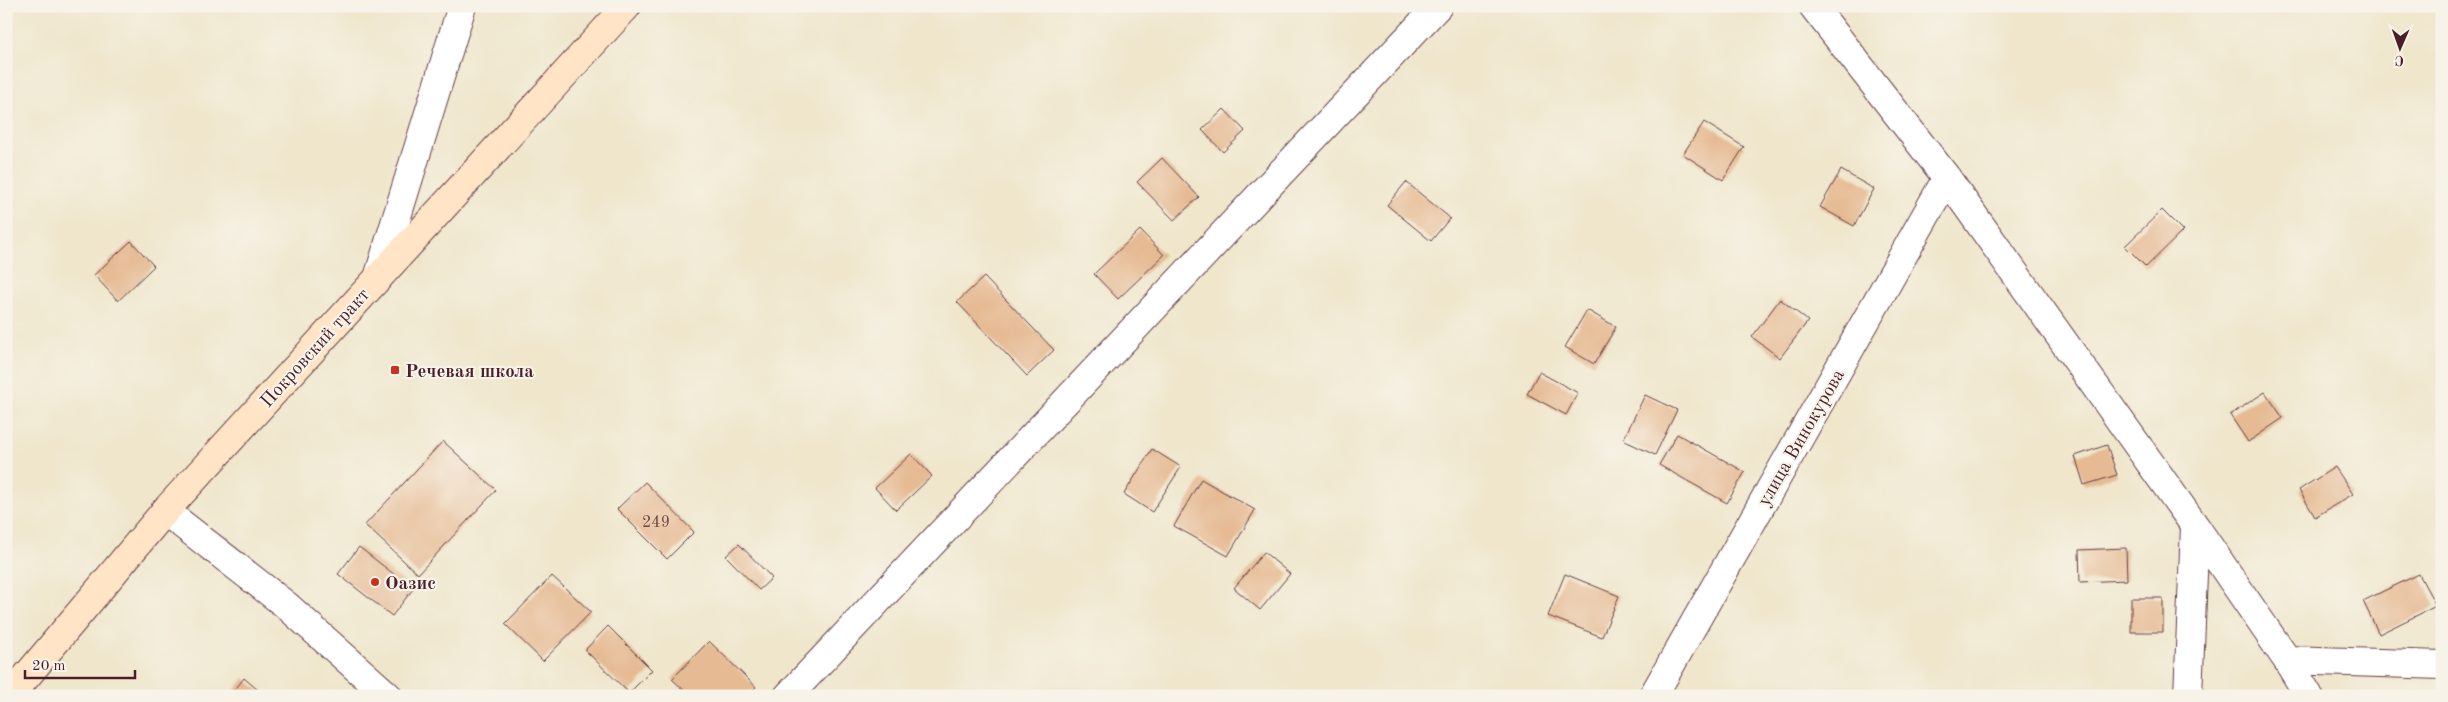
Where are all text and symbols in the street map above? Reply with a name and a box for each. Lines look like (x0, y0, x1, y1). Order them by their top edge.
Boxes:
north arrow (2376, 22, 2426, 72)
text: С (2395, 53, 2404, 67)
street label: Покровский тракт (258, 286, 374, 412)
place label: Речевая школа (405, 363, 534, 382)
marker: Речевая школа (389, 364, 401, 376)
street label: улица Винокурова (1755, 366, 1849, 510)
house number: 249 (642, 515, 670, 531)
place label: Оазис (385, 575, 436, 594)
marker: Оазис (369, 576, 381, 588)
scale bar (25, 647, 135, 679)
text: 20 m (32, 659, 66, 674)

